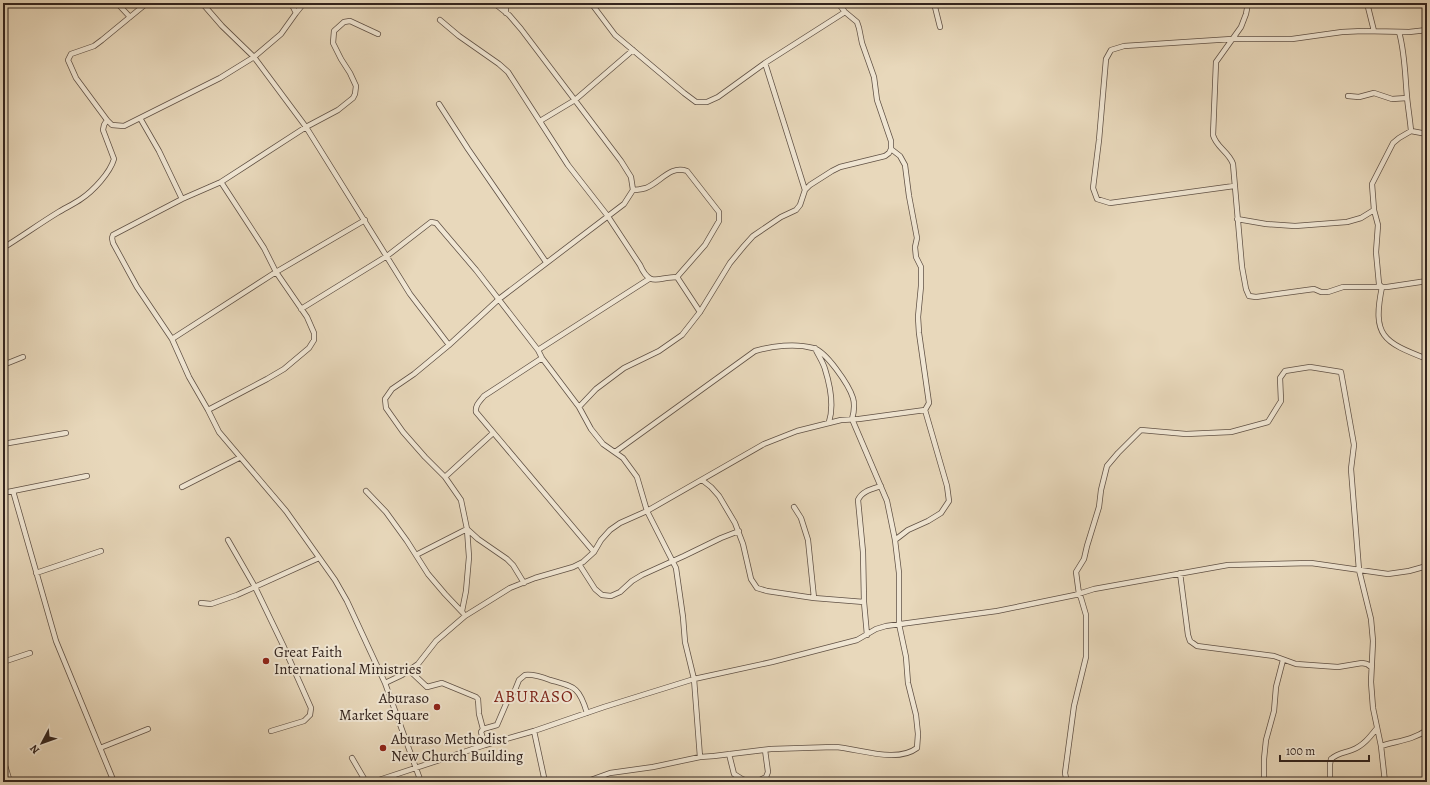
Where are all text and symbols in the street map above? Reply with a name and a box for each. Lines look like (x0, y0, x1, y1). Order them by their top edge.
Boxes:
place label: Great Faith International Ministries (274, 642, 422, 679)
marker: Great Faith International Ministries (261, 656, 271, 666)
district label: ABURASO (493, 685, 574, 708)
place label: Aburaso Market Square (339, 688, 429, 725)
marker: Aburaso Market Square (432, 702, 442, 712)
north arrow (22, 723, 62, 763)
place label: Aburaso Methodist New Church Building (390, 729, 524, 766)
scale bar (1280, 737, 1369, 763)
text: N (27, 741, 43, 757)
marker: Aburaso Methodist New Church Building (378, 743, 388, 753)
text: 100 m (1286, 743, 1315, 759)

